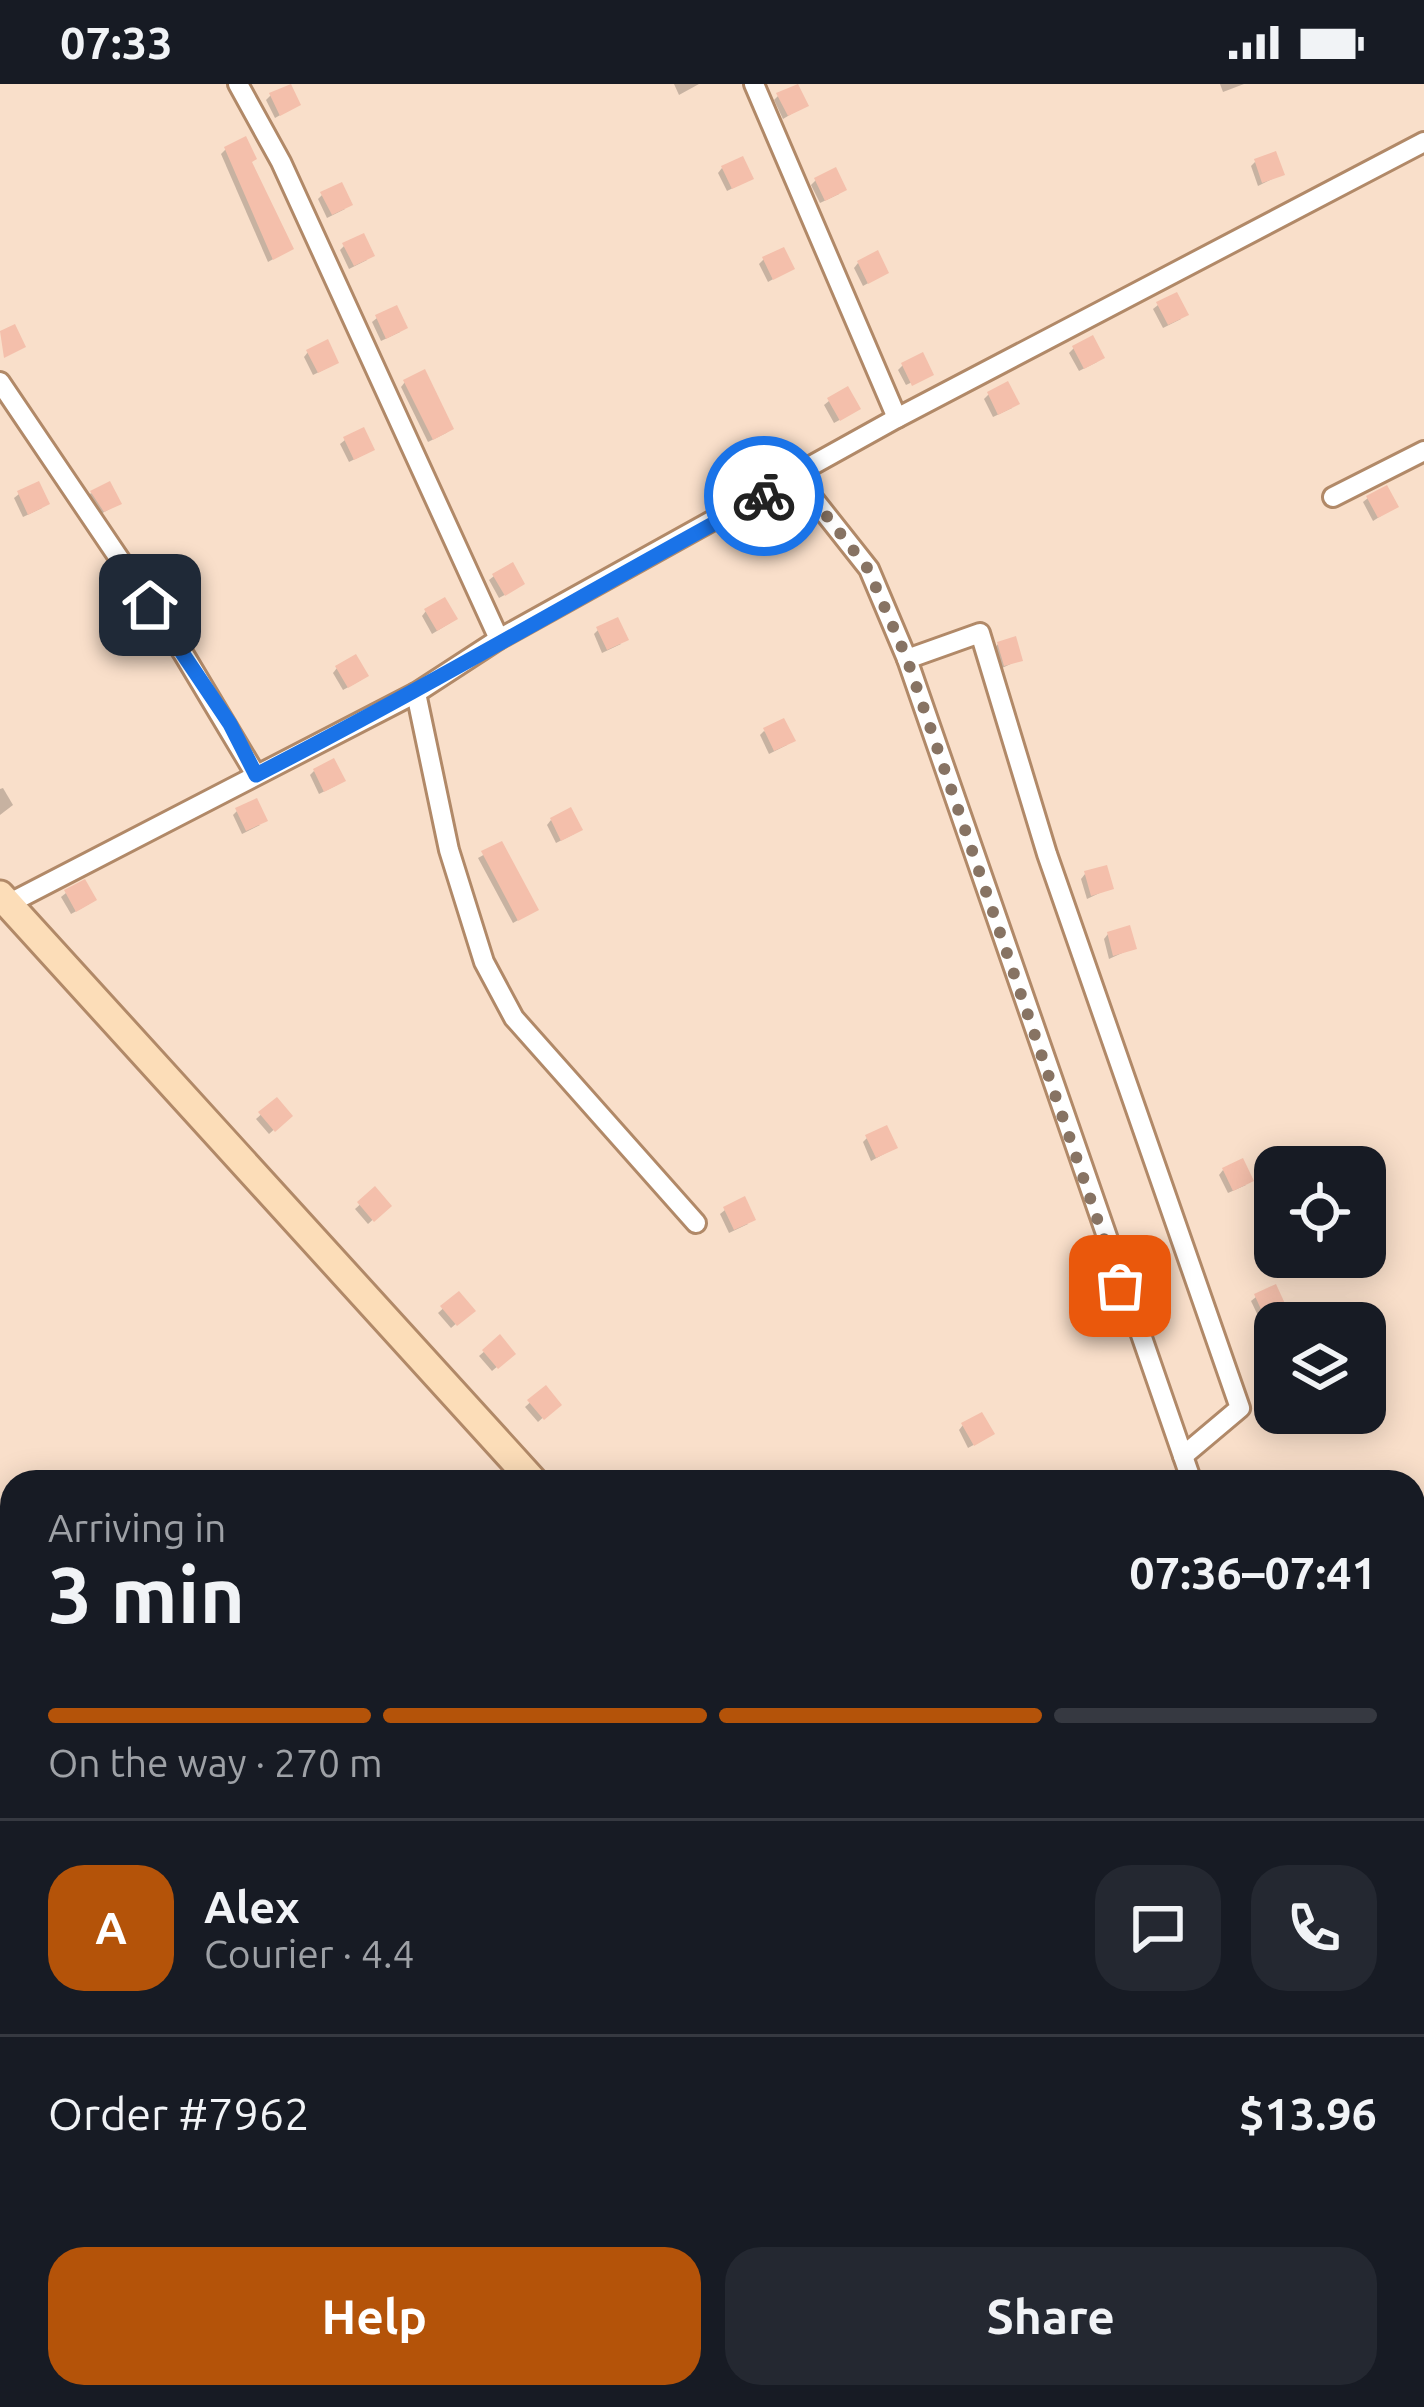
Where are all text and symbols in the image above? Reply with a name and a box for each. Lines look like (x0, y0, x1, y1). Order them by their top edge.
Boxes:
text: 07:33 (60, 17, 173, 68)
courier (704, 436, 824, 556)
icon: bike (731, 463, 797, 529)
pin (99, 554, 201, 656)
icon: home (117, 572, 183, 638)
map controls (1254, 1146, 1386, 1434)
button: locate (1254, 1146, 1386, 1278)
pin (1069, 1235, 1171, 1337)
icon: bag (1087, 1253, 1153, 1319)
button: layers (1254, 1302, 1386, 1434)
text: Arriving in (48, 1506, 226, 1549)
text: 07:36–07:41 (1129, 1547, 1377, 1598)
text: 3 min (48, 1550, 245, 1638)
text: On the way · 270 m (48, 1741, 383, 1784)
button: chat (1095, 1865, 1221, 1991)
button: phone (1251, 1865, 1377, 1991)
text: Alex (204, 1881, 300, 1932)
text: A (95, 1902, 127, 1953)
text: Courier · 4.4 (204, 1932, 415, 1975)
text: Order #7962 (48, 2088, 310, 2139)
text: $13.96 (1239, 2088, 1377, 2139)
button: Help (48, 2247, 701, 2385)
button: Share (725, 2247, 1377, 2385)

